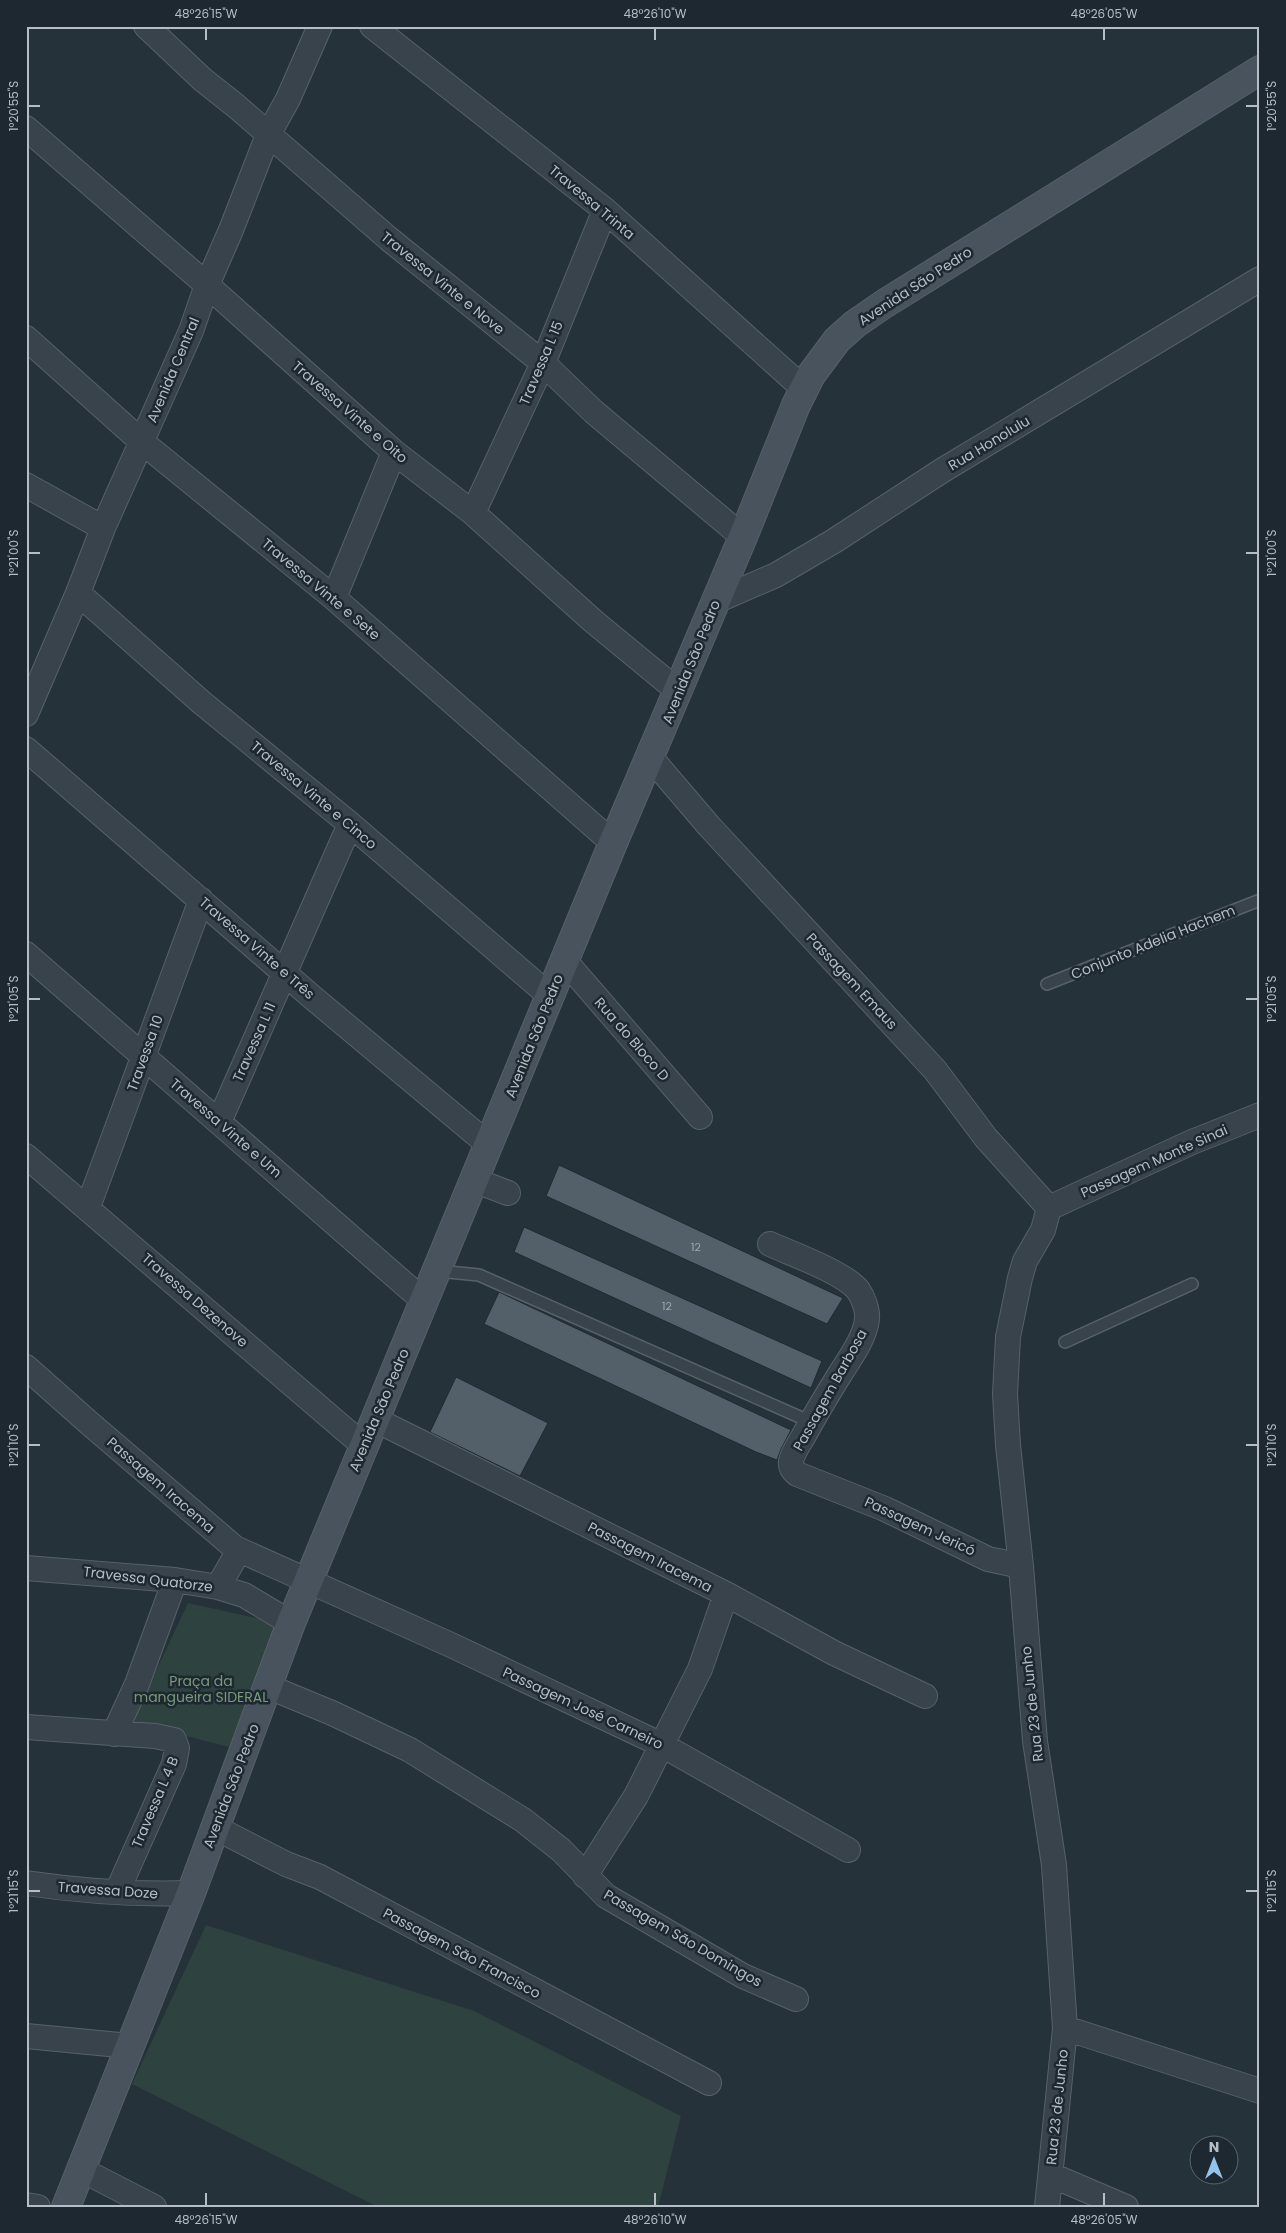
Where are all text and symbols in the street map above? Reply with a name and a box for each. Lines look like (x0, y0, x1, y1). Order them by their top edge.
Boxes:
text: 48°26'15"W (174, 5, 238, 22)
text: 48°26'10"W (623, 5, 687, 22)
text: 48°26'05"W (1071, 5, 1138, 22)
text: 1°20'55"S (5, 81, 22, 131)
text: 1°20'55"S (1263, 81, 1280, 131)
street label: Travessa Trinta (545, 160, 639, 244)
street label: Travessa Vinte e Nove (377, 227, 509, 339)
street label: Avenida São Pedro (854, 242, 976, 330)
street label: Avenida Central (142, 314, 204, 426)
street label: Travessa L 15 (514, 318, 568, 408)
street label: Travessa Vinte e Oito (288, 356, 412, 468)
street label: Rua Honolulu (944, 411, 1034, 475)
text: 1°21'00"S (5, 529, 22, 577)
text: 1°21'00"S (1263, 529, 1280, 577)
street label: Travessa Vinte e Sete (257, 533, 385, 645)
street label: Avenida São Pedro (657, 597, 725, 727)
street label: Travessa Vinte e Cinco (247, 736, 381, 854)
street label: Travessa Vinte e Três (195, 892, 319, 1004)
street label: Conjunto Adelia Hachem (1068, 900, 1238, 984)
street label: Passagem Emaus (802, 928, 902, 1034)
street label: Avenida São Pedro (500, 971, 568, 1101)
text: 1°21'05"S (5, 975, 22, 1023)
text: 1°21'05"S (1263, 975, 1280, 1023)
street label: Rua do Bloco D (590, 993, 674, 1085)
street label: Travessa L 11 (228, 999, 280, 1085)
street label: Travessa 10 (122, 1012, 168, 1094)
street label: Travessa Vinte e Um (166, 1074, 286, 1182)
street label: Passagem Monte Sinai (1077, 1120, 1231, 1202)
house number: 12 (691, 1239, 701, 1255)
street label: Travessa Dezenove (138, 1248, 253, 1352)
house number: 12 (662, 1298, 672, 1314)
street label: Passagem Barbosa (788, 1325, 872, 1455)
street label: Avenida São Pedro (344, 1345, 414, 1475)
text: 1°21'10"S (5, 1423, 22, 1467)
text: 1°21'10"S (1263, 1423, 1280, 1467)
street label: Passagem Iracema (103, 1432, 219, 1538)
street label: Passagem Jericó (861, 1492, 979, 1560)
street label: Passagem Iracema (584, 1517, 716, 1597)
street label: Travessa Quatorze (82, 1561, 214, 1597)
street label: Rua 23 de Junho (1016, 1645, 1048, 1763)
street label: Passagem José Carneiro (500, 1662, 666, 1754)
park label: Praça da mangueira SIDERAL (134, 1671, 268, 1707)
street label: Avenida São Pedro (198, 1721, 264, 1851)
street label: Travessa L 4 B (127, 1753, 183, 1851)
text: 1°21'15"S (5, 1869, 22, 1913)
text: 1°21'15"S (1263, 1869, 1280, 1913)
street label: Travessa Doze (57, 1877, 159, 1904)
street label: Passagem São Domingos (600, 1884, 766, 1992)
street label: Passagem São Francisco (380, 1903, 544, 2003)
street label: Rua 23 de Junho (1041, 2048, 1073, 2166)
north arrow (1188, 2136, 1238, 2186)
text: N (1209, 2137, 1219, 2157)
text: 48°26'15"W (174, 2211, 238, 2228)
text: 48°26'10"W (623, 2211, 687, 2228)
text: 48°26'05"W (1071, 2211, 1138, 2228)

